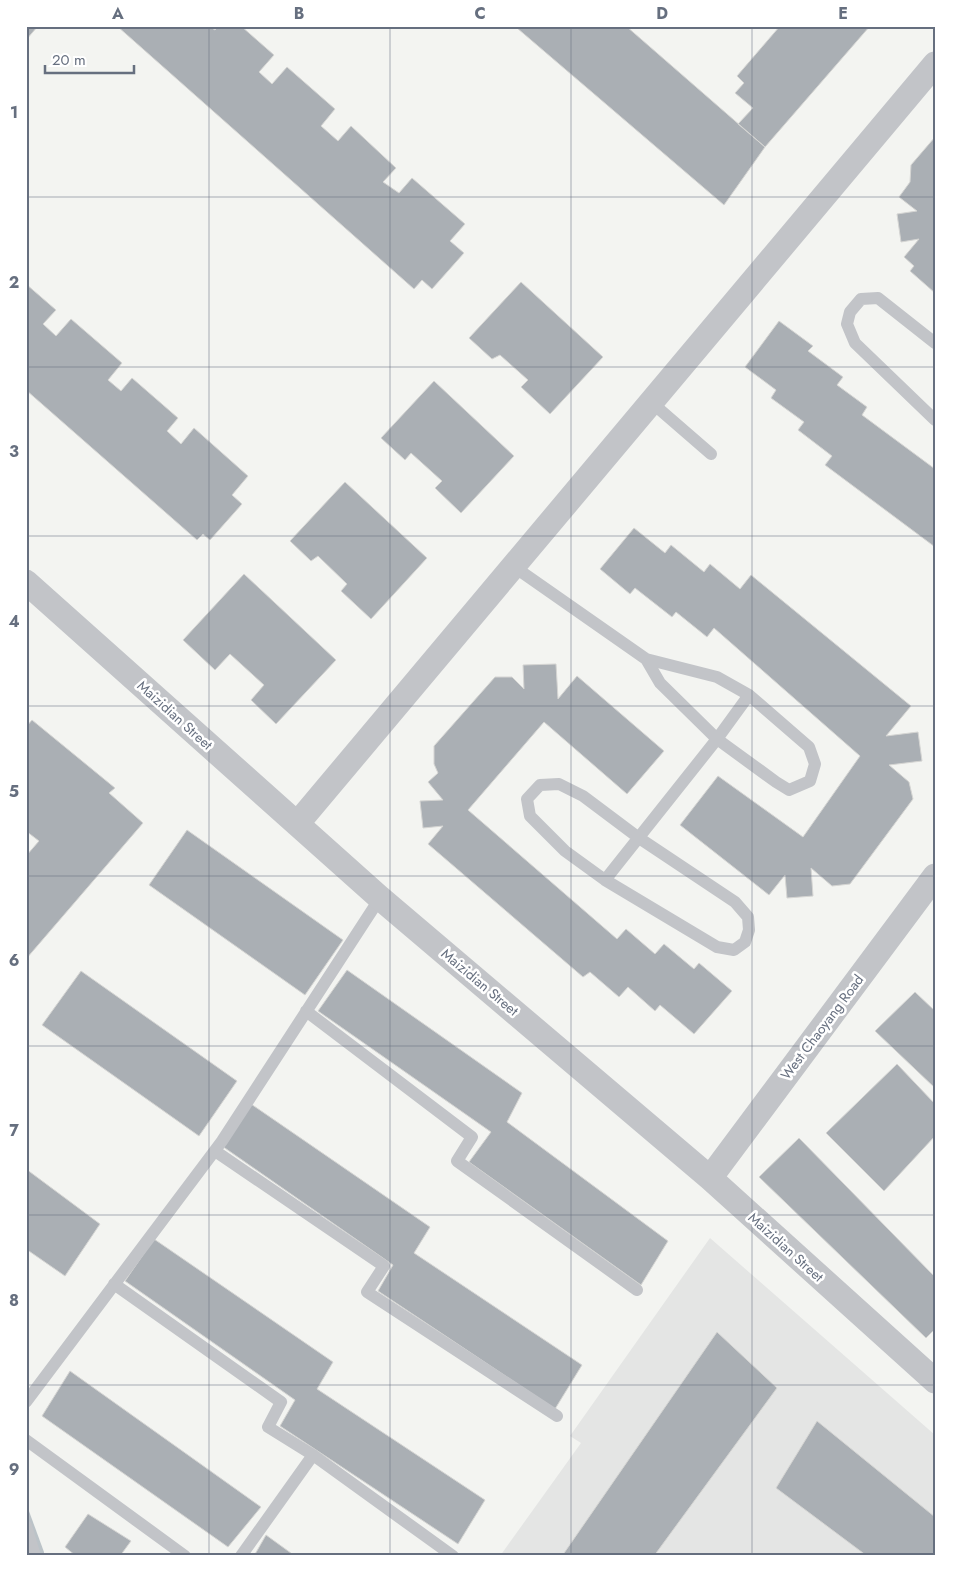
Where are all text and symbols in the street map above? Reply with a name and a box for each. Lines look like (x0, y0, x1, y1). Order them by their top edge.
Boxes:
text: A (111, 2, 124, 25)
text: B (294, 2, 304, 25)
text: C (474, 2, 486, 25)
text: D (656, 2, 668, 25)
text: E (838, 2, 848, 25)
scale bar (45, 42, 134, 74)
text: 20 m (52, 49, 86, 71)
text: 1 (10, 101, 18, 124)
text: 2 (9, 271, 19, 294)
text: 3 (9, 440, 19, 463)
text: 4 (8, 610, 20, 633)
street label: Maizidian Street (133, 676, 218, 755)
text: 5 (9, 780, 19, 803)
street label: Maizidian Street (437, 944, 523, 1021)
text: 6 (9, 949, 19, 972)
street label: West Chaoyang Road (776, 970, 868, 1084)
text: 7 (9, 1119, 19, 1142)
street label: Maizidian Street (744, 1208, 829, 1287)
text: 8 (9, 1289, 19, 1312)
text: 9 (9, 1458, 19, 1481)

